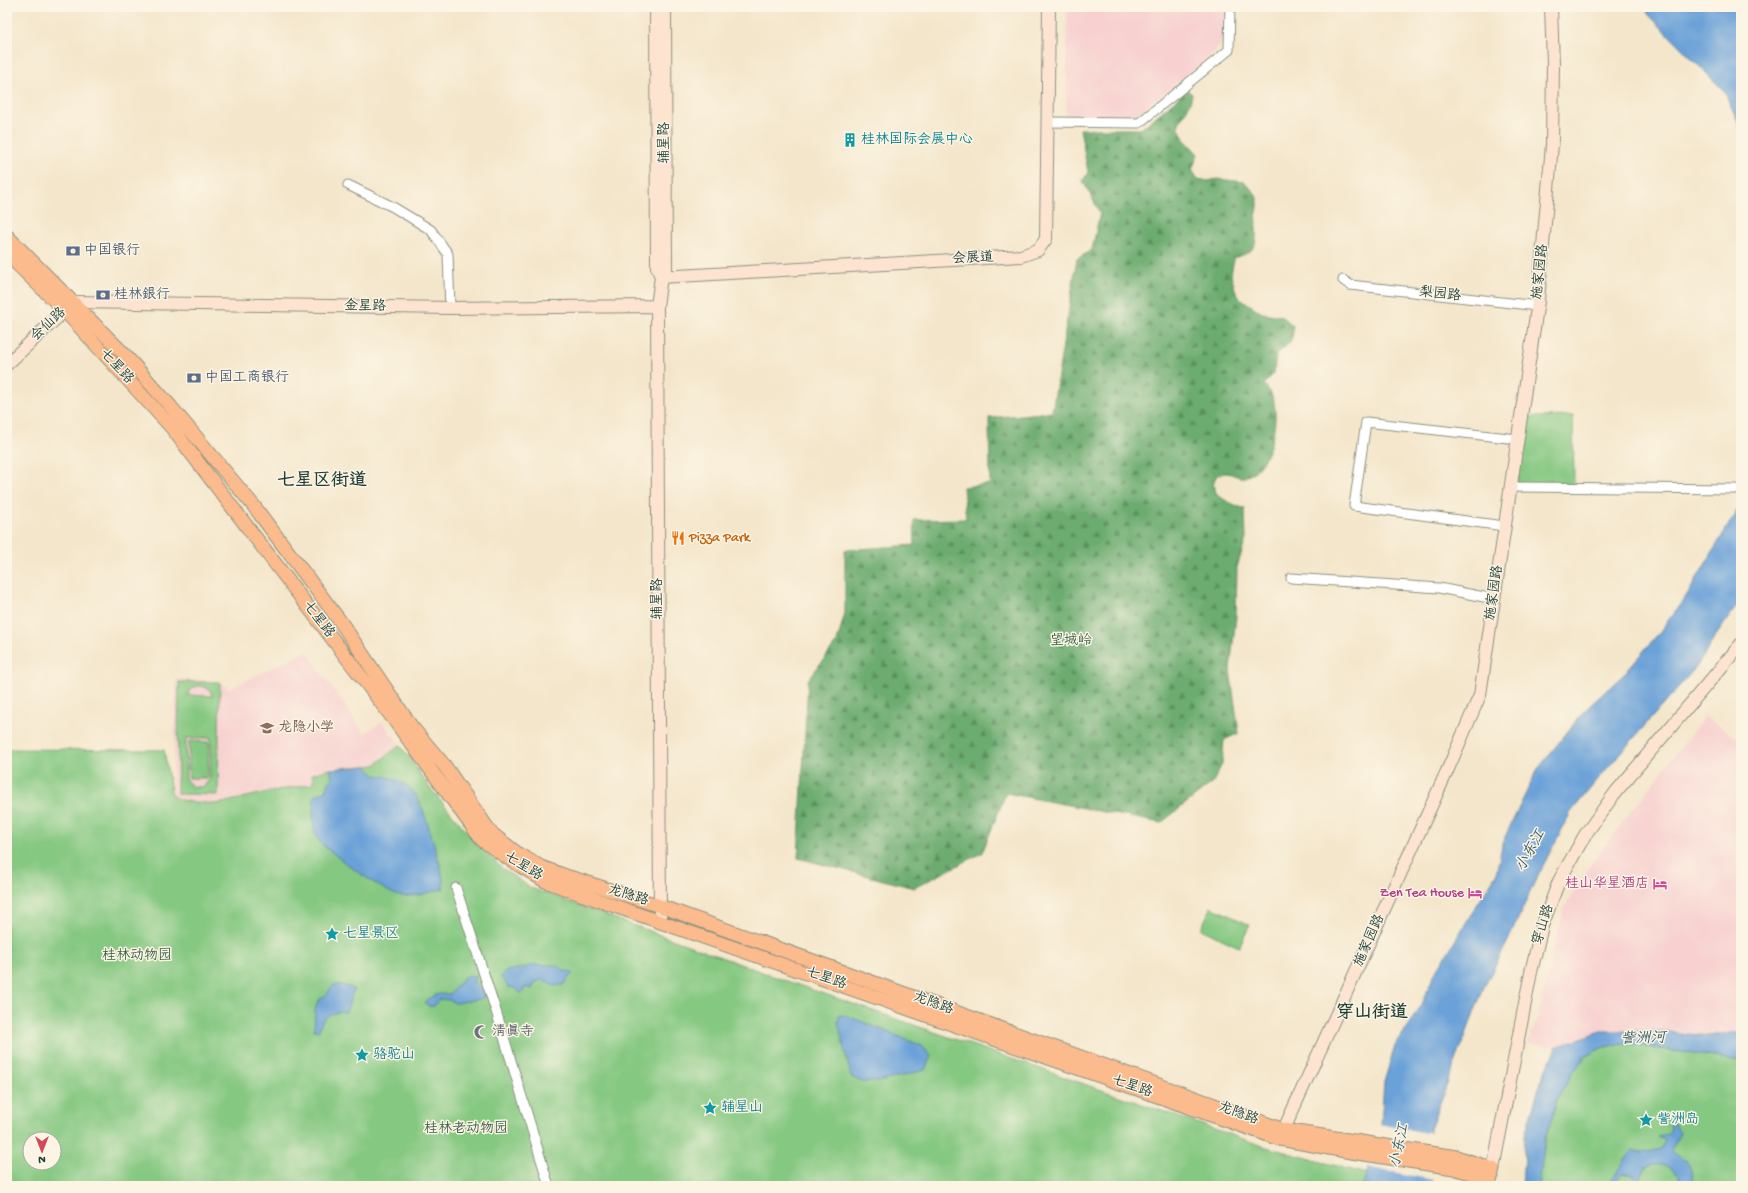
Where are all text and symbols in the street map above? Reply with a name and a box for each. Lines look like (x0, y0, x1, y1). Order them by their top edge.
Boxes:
street label: 辅星路 (656, 122, 674, 164)
place label: 桂林国际会展中心 (861, 131, 973, 149)
building icon: 桂林国际会展中心 (842, 132, 858, 148)
place label: 中国银行 (84, 242, 140, 260)
bank icon: 中国银行 (65, 243, 81, 259)
street label: 施家园路 (1529, 243, 1552, 301)
street label: 会展道 (952, 248, 994, 269)
street label: 梨园路 (1418, 283, 1462, 306)
place label: 桂林銀行 (114, 286, 170, 304)
bank icon: 桂林銀行 (95, 287, 111, 303)
street label: 金星路 (344, 297, 386, 316)
street label: 会仙路 (27, 304, 70, 346)
street label: 七星路 (95, 345, 137, 388)
place label: 中国工商银行 (205, 369, 289, 387)
bank icon: 中国工商银行 (186, 370, 202, 386)
district label: 七星区街道 (277, 470, 367, 492)
restaurant icon: Pizza Park (670, 530, 686, 546)
place label: Pizza Park (688, 530, 752, 547)
street label: 施家园路 (1482, 564, 1507, 622)
street label: 辅星路 (649, 578, 667, 620)
street label: 七星路 (299, 598, 338, 642)
park label: 望城岭 (1050, 632, 1092, 650)
place label: 龙隐小学 (278, 719, 334, 737)
school or university icon: 龙隐小学 (259, 720, 275, 736)
water label: 小东江 (1511, 826, 1550, 875)
street label: 七星路 (501, 848, 546, 885)
place label: 桂山华星酒店 (1565, 875, 1649, 893)
hotel icon: 桂山华星酒店 (1652, 876, 1668, 892)
street label: 龙隐路 (605, 881, 651, 910)
place label: Zen Tea House (1380, 885, 1465, 902)
hotel icon: Zen Tea House (1467, 885, 1483, 901)
street label: 穿山路 (1529, 902, 1558, 948)
street label: 施家园路 (1350, 912, 1389, 970)
place label: 七星景区 (343, 925, 399, 943)
place icon: 七星景区 (324, 926, 340, 942)
park label: 桂林动物园 (102, 947, 172, 965)
street label: 七星路 (803, 963, 849, 994)
street label: 龙隐路 (910, 988, 956, 1019)
district label: 穿山街道 (1336, 1002, 1408, 1024)
place label: 清真寺 (492, 1023, 534, 1041)
mosque icon: 清真寺 (473, 1024, 489, 1040)
water label: 訾洲河 (1620, 1029, 1669, 1048)
place icon: 骆驼山 (354, 1047, 370, 1063)
place label: 骆驼山 (373, 1047, 415, 1064)
street label: 七星路 (1109, 1071, 1155, 1102)
street label: 龙隐路 (1215, 1098, 1261, 1129)
place label: 辅星山 (721, 1099, 763, 1117)
place icon: 辅星山 (702, 1100, 718, 1116)
place label: 訾洲岛 (1657, 1111, 1699, 1129)
place icon: 訾洲岛 (1638, 1112, 1654, 1128)
park label: 桂林老动物园 (424, 1120, 508, 1138)
water label: 小东江 (1386, 1121, 1414, 1170)
north arrow (22, 1131, 62, 1171)
text: N (38, 1153, 46, 1165)

